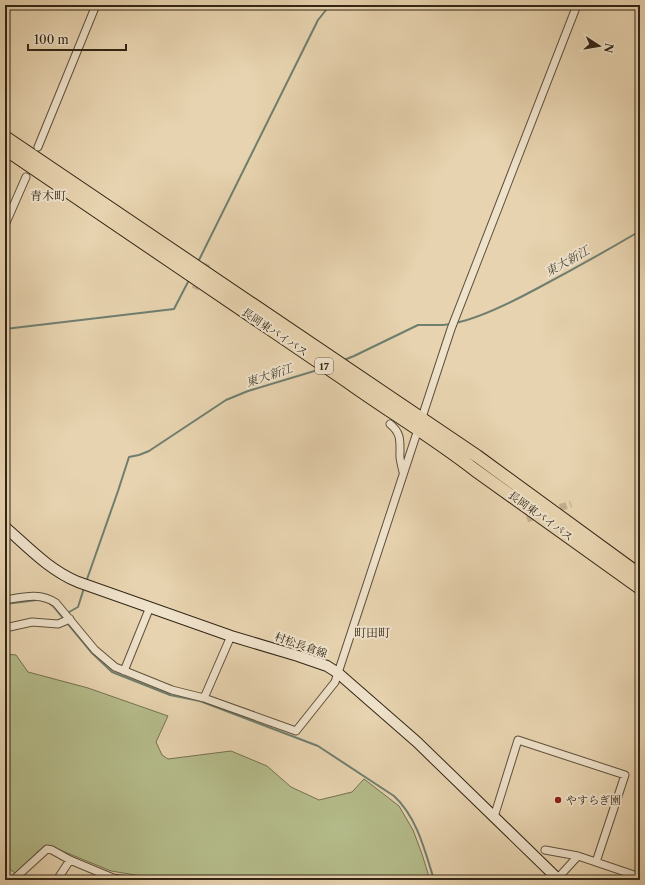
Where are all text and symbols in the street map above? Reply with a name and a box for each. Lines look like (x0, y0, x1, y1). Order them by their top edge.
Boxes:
scale bar (28, 26, 126, 52)
north arrow (579, 26, 619, 66)
text: 100 m (34, 32, 69, 47)
text: N (601, 42, 617, 55)
district label: 青木町 (30, 188, 66, 203)
water label: 東大新江 (542, 242, 593, 279)
street label: 長岡東バイパス (239, 305, 311, 359)
road number: 17 (315, 358, 333, 374)
water label: 東大新江 (244, 360, 296, 390)
street label: 長岡東バイパス (506, 488, 576, 544)
district label: 町田町 (354, 625, 390, 640)
street label: 村松長倉線 (273, 629, 329, 661)
place label: やすらぎ園 (566, 793, 621, 807)
marker: やすらぎ園 (553, 795, 563, 805)

